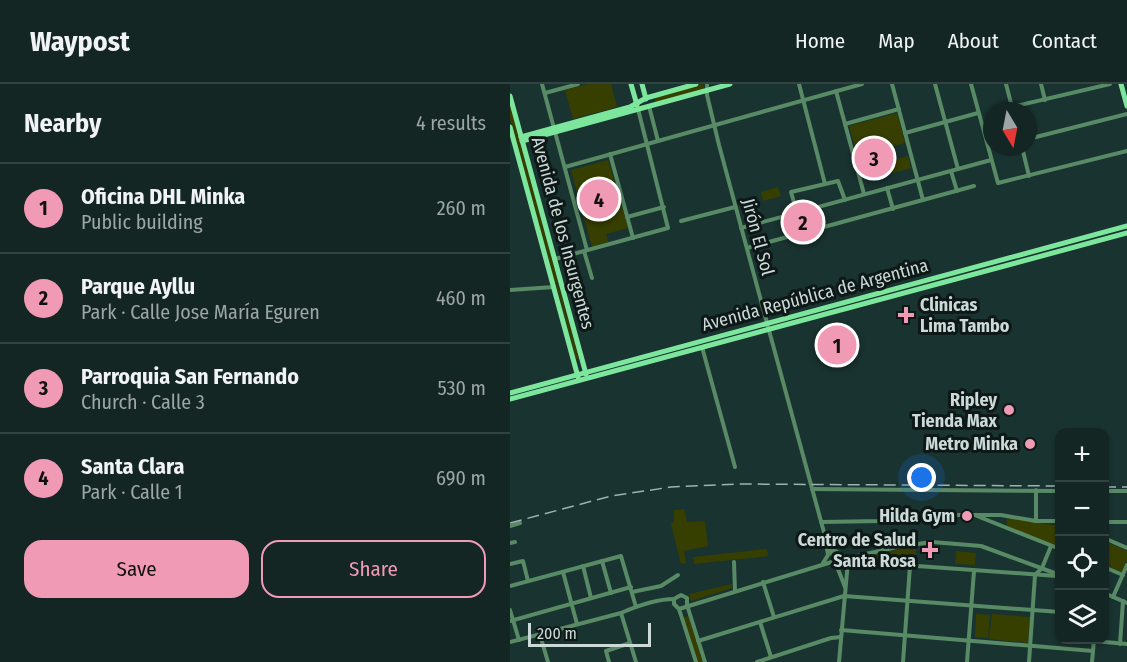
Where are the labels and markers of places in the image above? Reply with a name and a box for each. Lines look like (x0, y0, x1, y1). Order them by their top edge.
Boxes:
pin: 3 (854, 136, 894, 181)
pin: 4 (580, 176, 619, 222)
pin: 2 (784, 200, 822, 244)
place label: Clinicas Lima Tambo (920, 294, 1010, 337)
marker: Clinicas Lima Tambo (897, 306, 915, 324)
pin: 1 (818, 322, 856, 368)
place label: Ripley Tienda Max (912, 389, 998, 432)
marker: Ripley Tienda Max (1002, 403, 1016, 417)
place label: Metro Minka (925, 433, 1018, 455)
marker: Metro Minka (1023, 437, 1037, 451)
place label: Hilda Gym (879, 505, 955, 527)
marker: Hilda Gym (960, 509, 974, 523)
place label: Centro de Salud Santa Rosa (798, 529, 916, 572)
marker: Centro de Salud Santa Rosa (921, 541, 939, 559)

